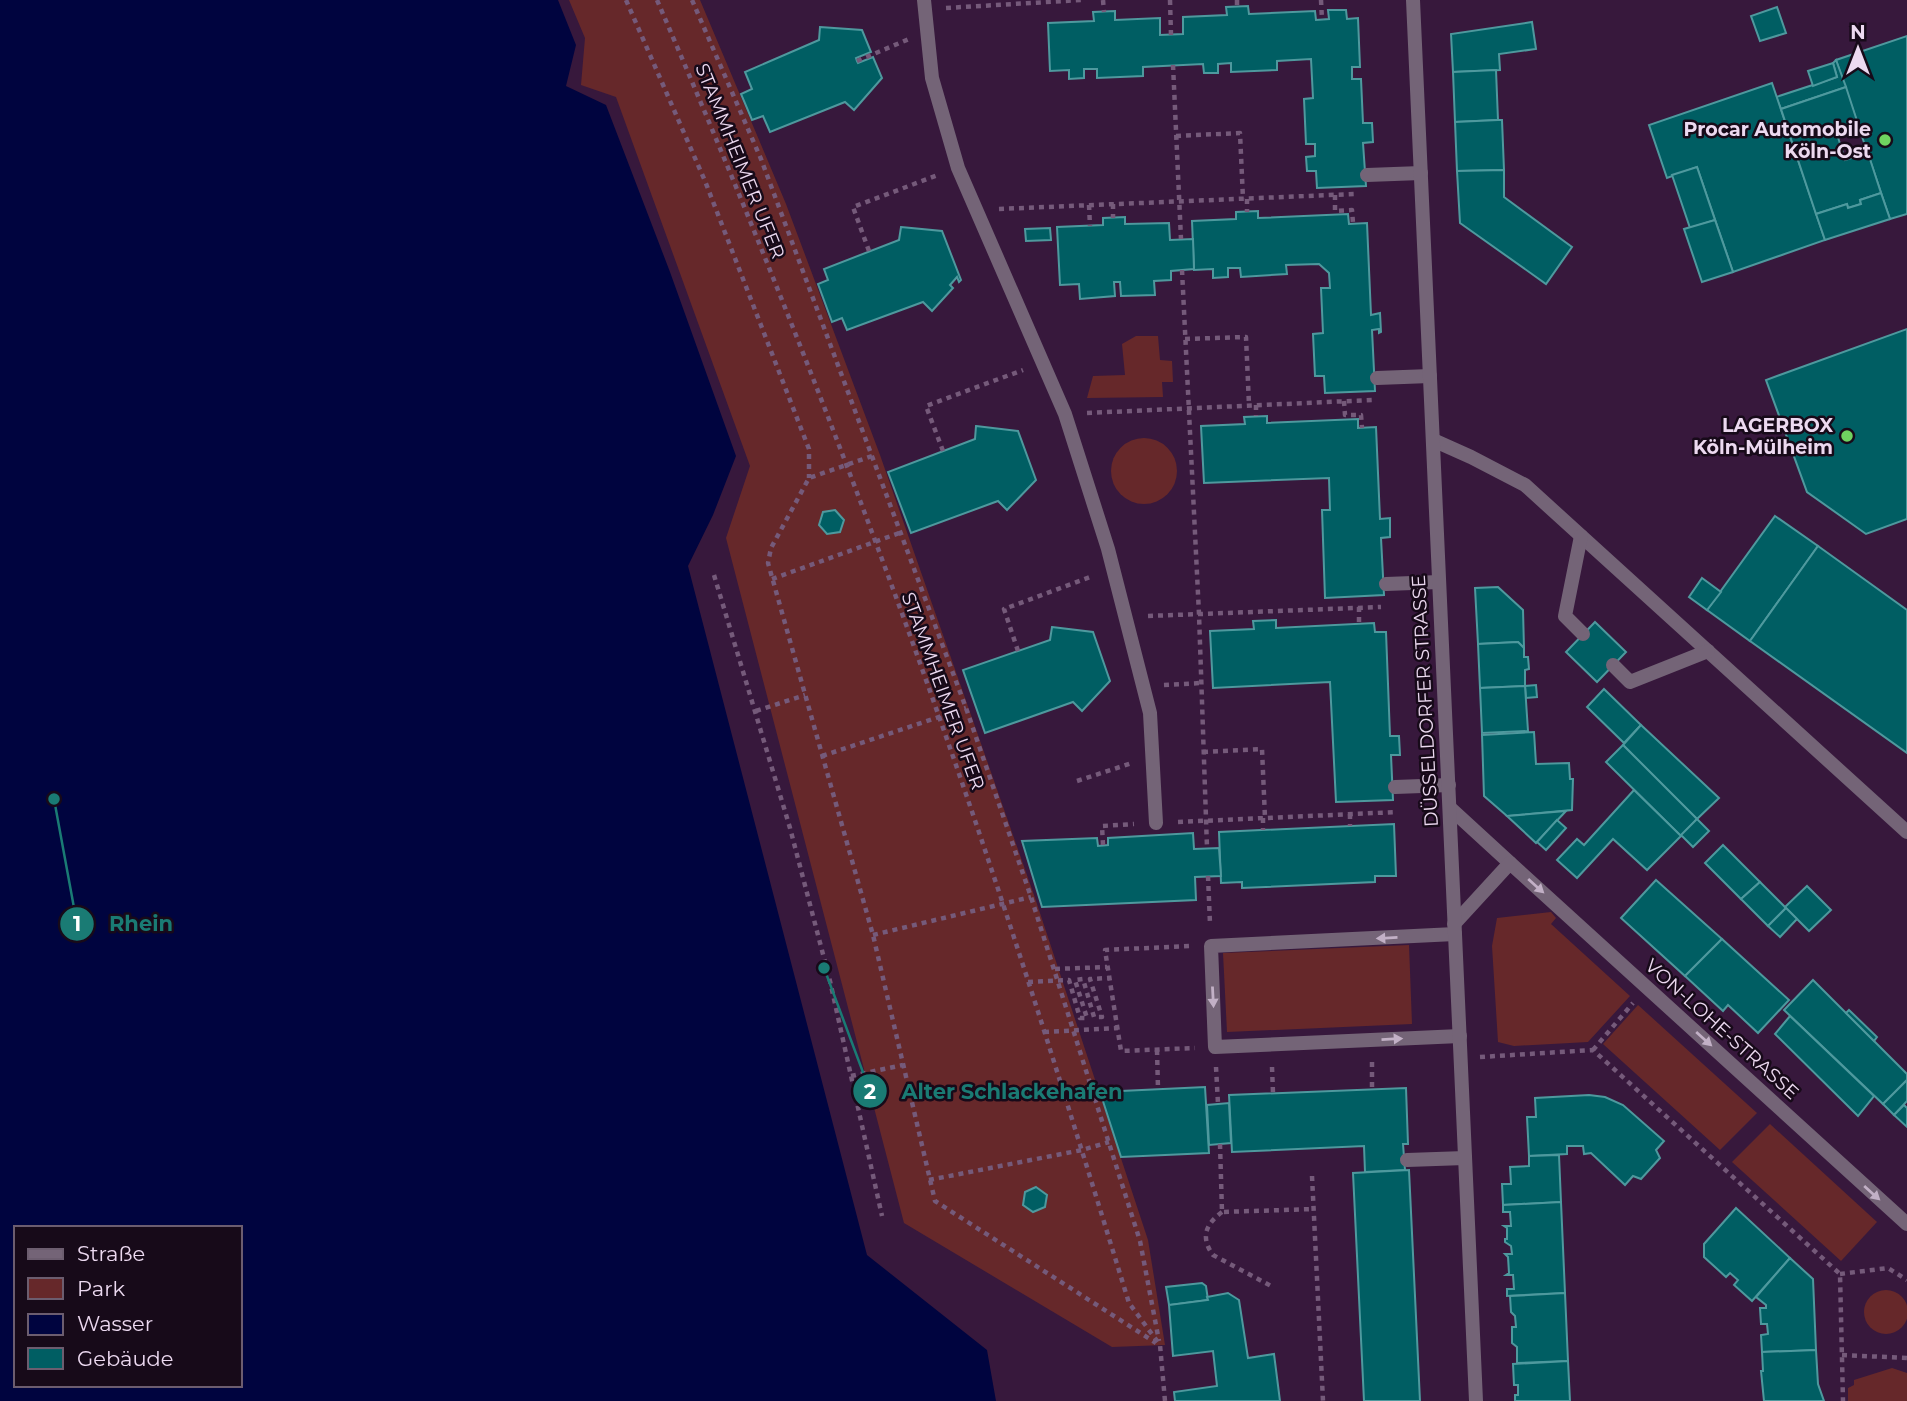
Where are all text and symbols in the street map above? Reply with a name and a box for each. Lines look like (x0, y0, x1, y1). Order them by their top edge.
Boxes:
north arrow (1823, 14, 1893, 84)
text: N (1850, 21, 1866, 44)
street label: STAMMHEIMER UFER (690, 60, 790, 262)
place label: Procar Automobile Köln-Ost (1684, 118, 1871, 163)
marker: Procar Automobile Köln-Ost (1877, 132, 1893, 148)
place label: LAGERBOX Köln-Mülheim (1693, 414, 1833, 459)
marker: LAGERBOX Köln-Mülheim (1839, 428, 1855, 444)
street label: DÜSSELDORFER STRASSE (1407, 574, 1443, 828)
street label: STAMMHEIMER UFER (897, 589, 989, 793)
one-way arrow (1527, 878, 1545, 894)
callout: Rhein (60, 903, 187, 945)
text: 1 (73, 911, 81, 936)
text: Rhein (109, 911, 173, 936)
one-way arrow (1376, 932, 1398, 943)
street label: VON-LOHE-STRASSE (1640, 954, 1804, 1104)
one-way arrow (1208, 986, 1219, 1008)
one-way arrow (1695, 1031, 1712, 1047)
one-way arrow (1381, 1034, 1403, 1045)
callout: Alter Schlackehafen (853, 1070, 1137, 1112)
text: 2 (864, 1079, 876, 1104)
text: Alter Schlackehafen (900, 1079, 1123, 1104)
one-way arrow (1863, 1184, 1880, 1200)
legend (14, 1226, 242, 1387)
text: Straße (77, 1241, 145, 1266)
text: Park (77, 1276, 125, 1301)
text: Wasser (77, 1311, 153, 1336)
text: Gebäude (77, 1346, 174, 1371)

